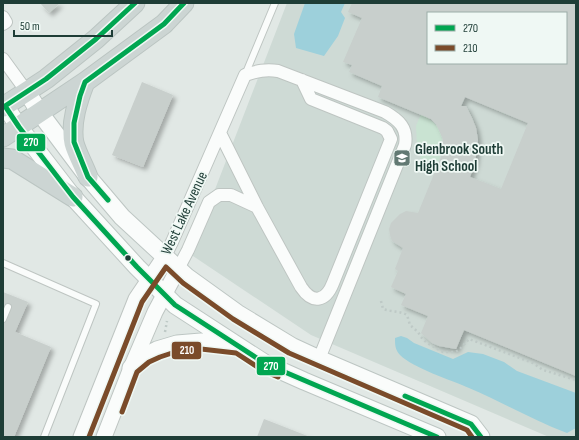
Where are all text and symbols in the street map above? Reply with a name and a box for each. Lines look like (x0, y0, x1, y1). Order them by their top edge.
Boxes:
scale bar (14, 12, 112, 38)
legend (427, 12, 567, 64)
text: 50 m (20, 19, 40, 34)
text: 270 (463, 21, 478, 36)
text: 210 (463, 41, 478, 56)
line badge: 270 (16, 133, 46, 152)
text: 270 (24, 136, 38, 149)
place label: Glenbrook South High School (415, 140, 503, 176)
school or university icon: Glenbrook South High School (392, 148, 412, 168)
street label: West Lake Avenue (157, 169, 212, 258)
unlabelled marker (123, 253, 133, 263)
line badge: 210 (171, 341, 202, 360)
text: 210 (180, 344, 194, 357)
line badge: 270 (256, 356, 286, 376)
text: 270 (264, 360, 278, 373)

